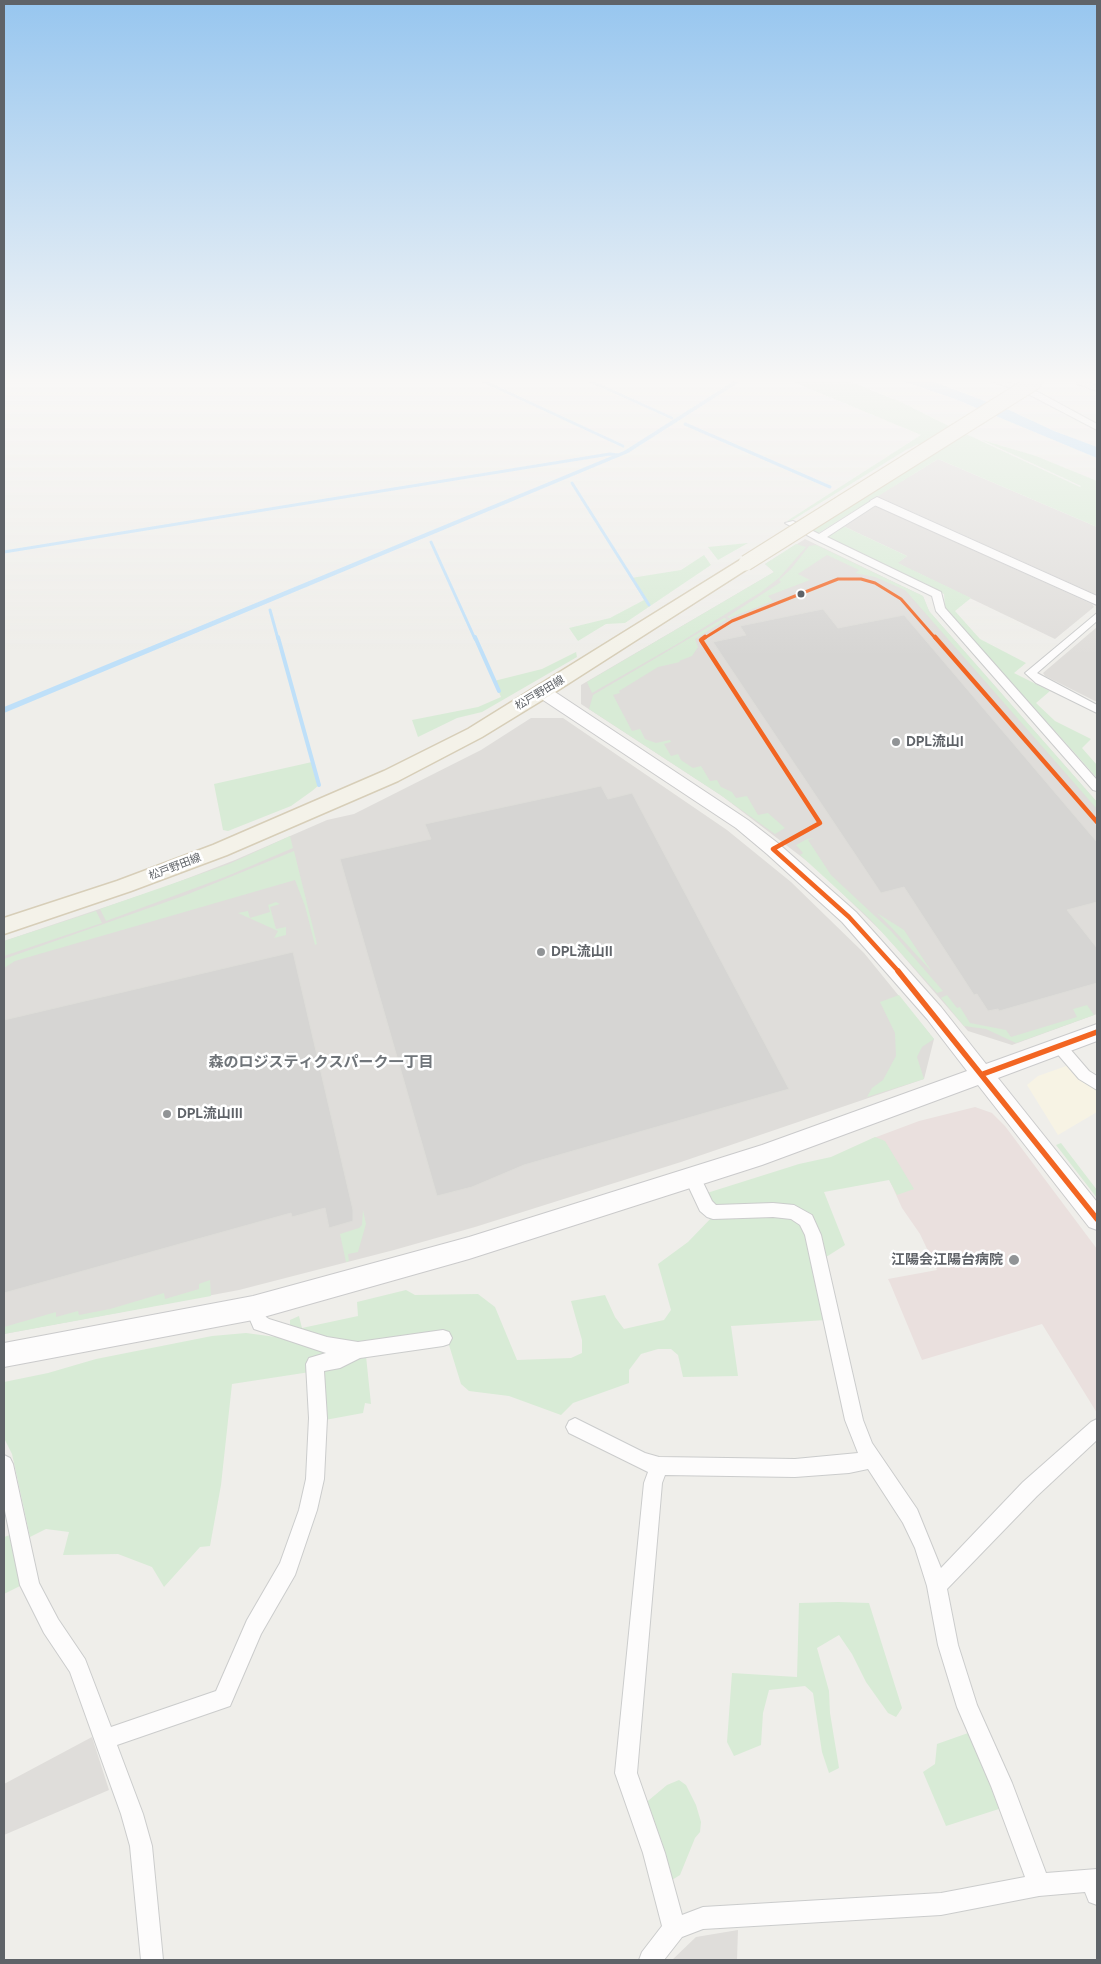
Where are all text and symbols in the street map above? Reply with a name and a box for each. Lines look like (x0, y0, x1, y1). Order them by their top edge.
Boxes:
unlabelled marker (796, 589, 806, 599)
street label: 松戸野田線 (513, 673, 567, 713)
place label: DPL流山I (906, 734, 964, 750)
marker: DPL流山I (890, 736, 902, 748)
street label: 松戸野田線 (147, 851, 203, 883)
place label: DPL流山II (551, 944, 613, 960)
marker: DPL流山II (535, 946, 547, 958)
district label: 森のロジスティクスパーク一丁目 (209, 1054, 433, 1072)
place label: DPL流山III (177, 1106, 243, 1122)
marker: DPL流山III (161, 1108, 173, 1120)
place label: 江陽会江陽台病院 (891, 1252, 1003, 1268)
marker: 江陽会江陽台病院 (1007, 1253, 1021, 1267)

